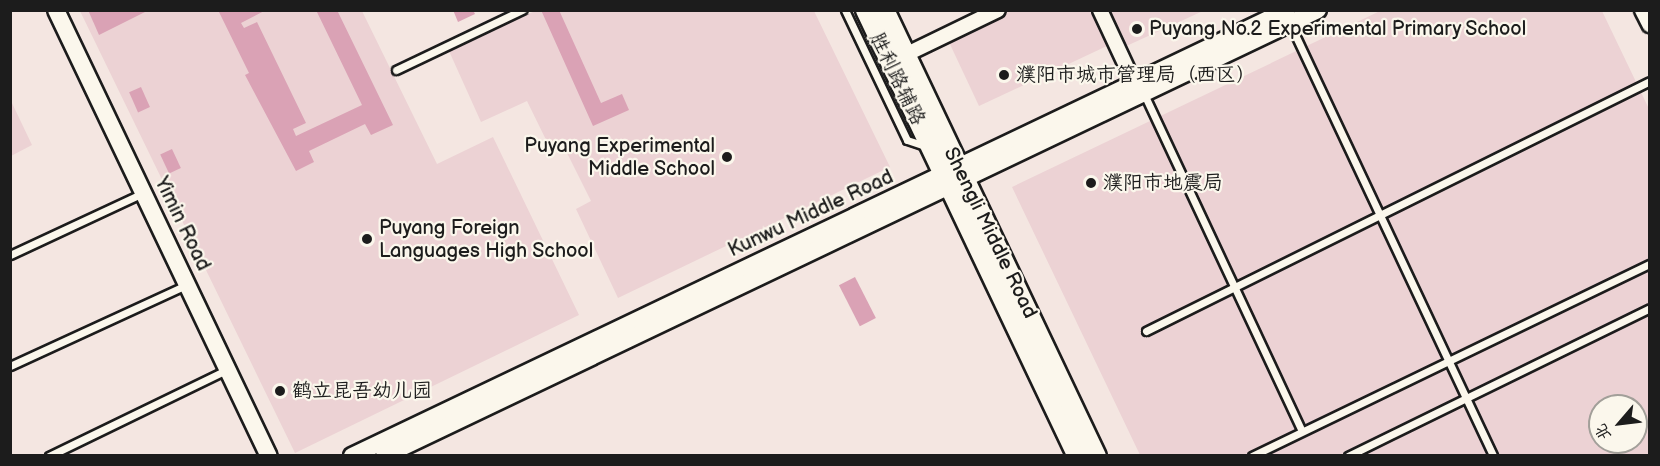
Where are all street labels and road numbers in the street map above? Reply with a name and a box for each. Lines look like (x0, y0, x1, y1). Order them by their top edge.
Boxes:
street label: 胜利路辅路 (864, 29, 930, 129)
street label: Shengli Middle Road (938, 144, 1042, 322)
street label: Kunwu Middle Road (725, 165, 897, 263)
street label: Yimin Road (149, 173, 215, 275)

